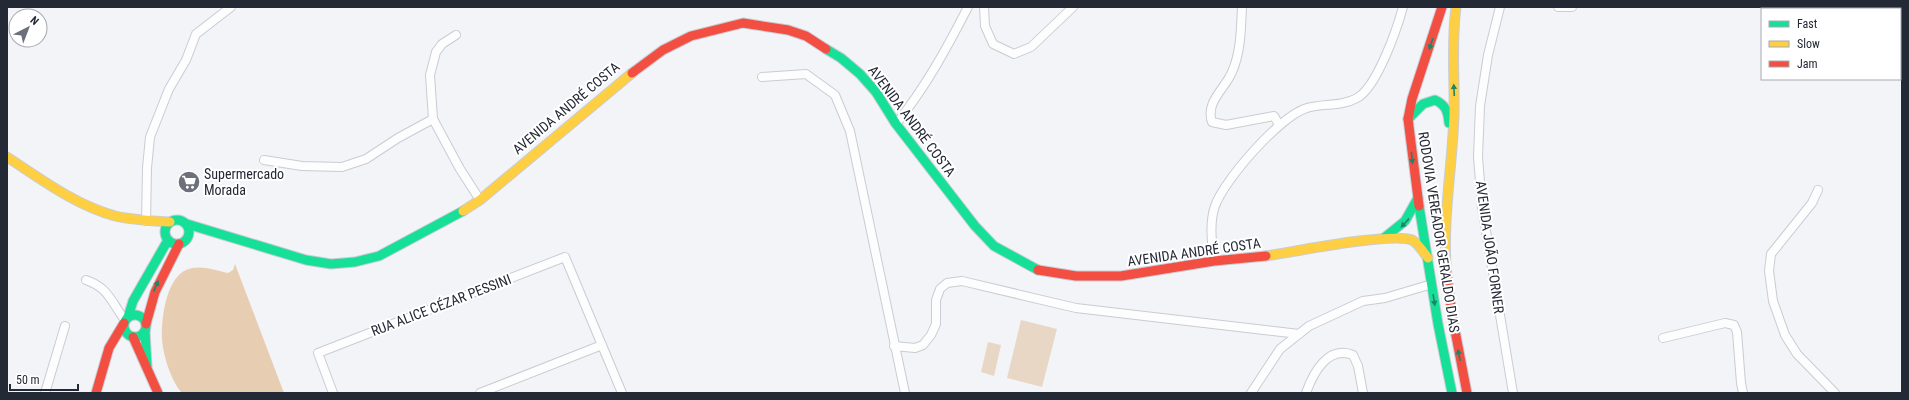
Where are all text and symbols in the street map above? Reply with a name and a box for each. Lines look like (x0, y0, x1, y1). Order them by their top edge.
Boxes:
north arrow (8, 8, 48, 48)
legend (1761, 8, 1901, 80)
text: N (27, 14, 41, 28)
text: Fast (1797, 17, 1818, 31)
text: Slow (1797, 37, 1820, 51)
one-way arrow (1428, 39, 1434, 51)
text: Jam (1797, 57, 1818, 71)
street label: AVENIDA ANDRÉ COSTA (509, 58, 623, 157)
street label: AVENIDA ANDRÉ COSTA (865, 62, 960, 179)
one-way arrow (1451, 83, 1457, 96)
street label: RODOVIA VEREADOR GERALDO DIAS (1415, 130, 1463, 334)
one-way arrow (1409, 152, 1416, 164)
place label: Supermercado Morada (204, 166, 284, 198)
supermarket icon: Supermercado Morada (176, 169, 202, 195)
street label: AVENIDA JOÃO FORNER (1473, 179, 1508, 315)
one-way arrow (1400, 218, 1409, 228)
street label: AVENIDA ANDRÉ COSTA (1126, 234, 1262, 269)
street label: RUA ALICE CÉZAR PESSINI (368, 270, 513, 339)
one-way arrow (153, 281, 159, 292)
one-way arrow (1431, 294, 1437, 306)
one-way arrow (1455, 349, 1461, 361)
scale bar (10, 366, 78, 392)
text: 50 m (16, 373, 40, 387)

